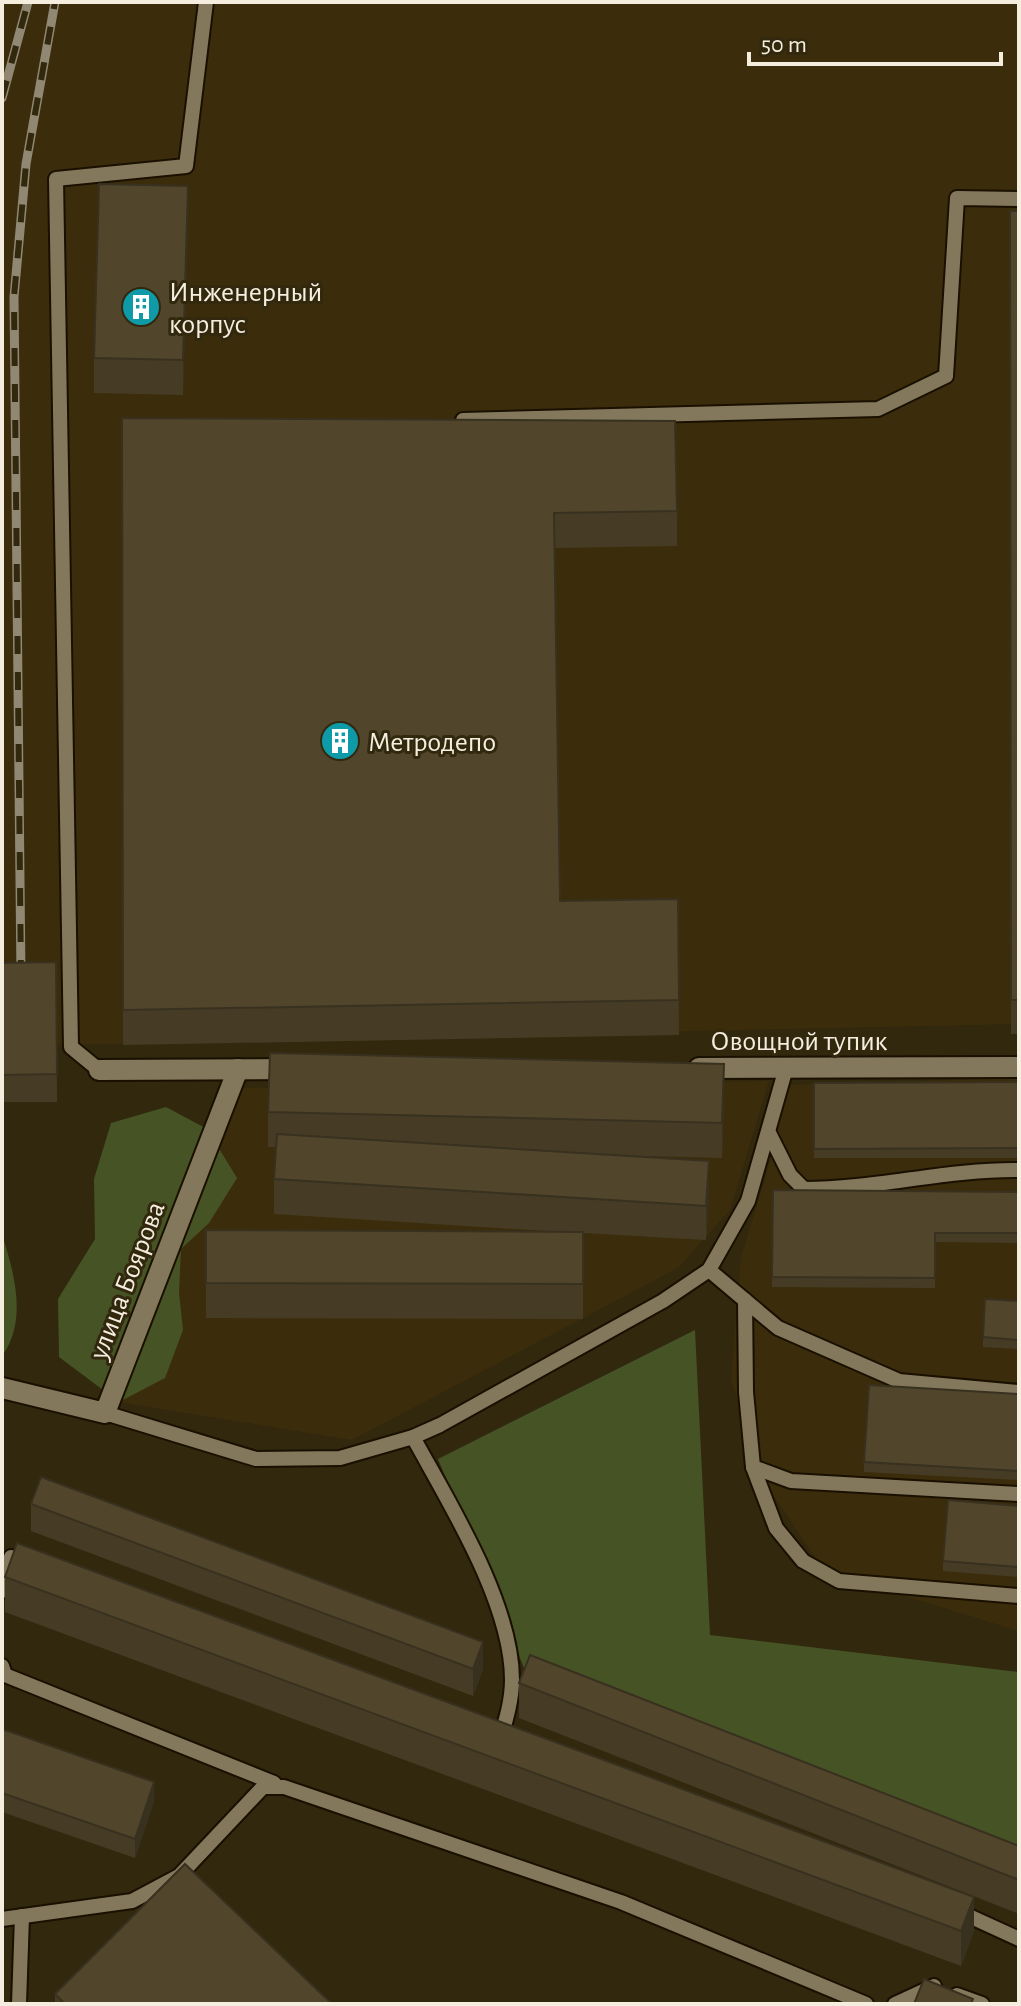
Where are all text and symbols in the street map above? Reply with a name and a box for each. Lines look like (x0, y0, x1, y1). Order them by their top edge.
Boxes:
scale bar (749, 16, 1001, 66)
text: 50 m (761, 33, 807, 57)
place label: Инженерный корпус (169, 279, 322, 339)
building icon: Инженерный корпус (120, 286, 162, 328)
building icon: Метродепо (319, 720, 361, 762)
place label: Метродепо (368, 729, 496, 757)
street label: Овощной тупик (711, 1028, 888, 1056)
street label: улица Боярова (85, 1198, 171, 1364)

